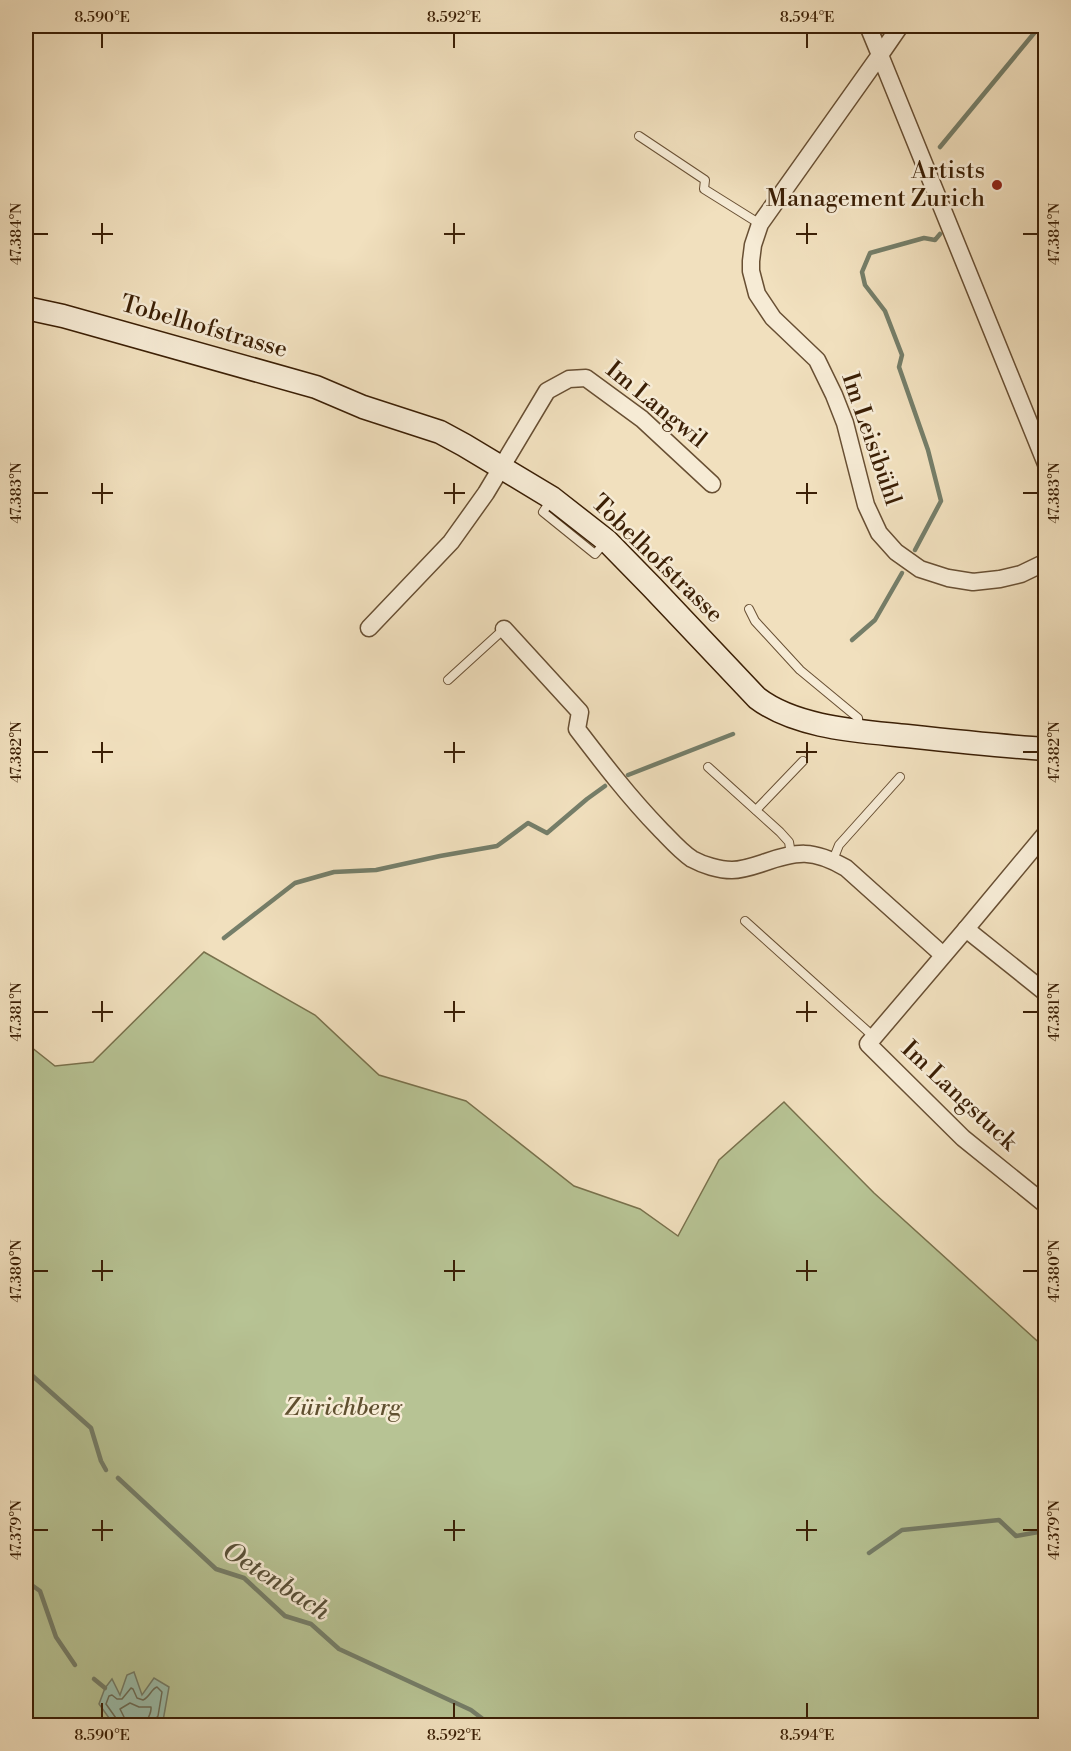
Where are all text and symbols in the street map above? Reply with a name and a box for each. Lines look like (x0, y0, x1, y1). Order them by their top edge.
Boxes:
text: 8.590°E (74, 8, 130, 27)
text: 8.592°E (427, 8, 481, 27)
text: 8.594°E (780, 8, 834, 27)
place label: Artists Management Zurich (766, 156, 985, 214)
marker: Artists Management Zurich (990, 178, 1004, 192)
text: 47.384°N (7, 203, 26, 265)
text: 47.384°N (1045, 203, 1064, 265)
street label: Tobelhofstrasse (117, 289, 291, 365)
street label: Im Langwil (599, 355, 713, 455)
street label: Im Leisibühl (834, 369, 908, 509)
text: 47.383°N (7, 462, 26, 524)
text: 47.383°N (1045, 462, 1064, 524)
street label: Tobelhofstrasse (585, 488, 729, 630)
text: 47.382°N (7, 721, 26, 783)
text: 47.382°N (1045, 721, 1064, 783)
text: 47.381°N (7, 982, 26, 1042)
text: 47.381°N (1045, 982, 1064, 1042)
street label: Im Langstuck (895, 1035, 1024, 1158)
text: 47.380°N (7, 1240, 26, 1302)
text: 47.380°N (1045, 1240, 1064, 1302)
park label: Zürichberg (284, 1393, 403, 1423)
text: 47.379°N (7, 1500, 26, 1560)
text: 47.379°N (1045, 1500, 1064, 1560)
water label: Oetenbach (216, 1535, 336, 1628)
text: 8.590°E (74, 1726, 130, 1745)
text: 8.592°E (427, 1726, 481, 1745)
text: 8.594°E (780, 1726, 834, 1745)

